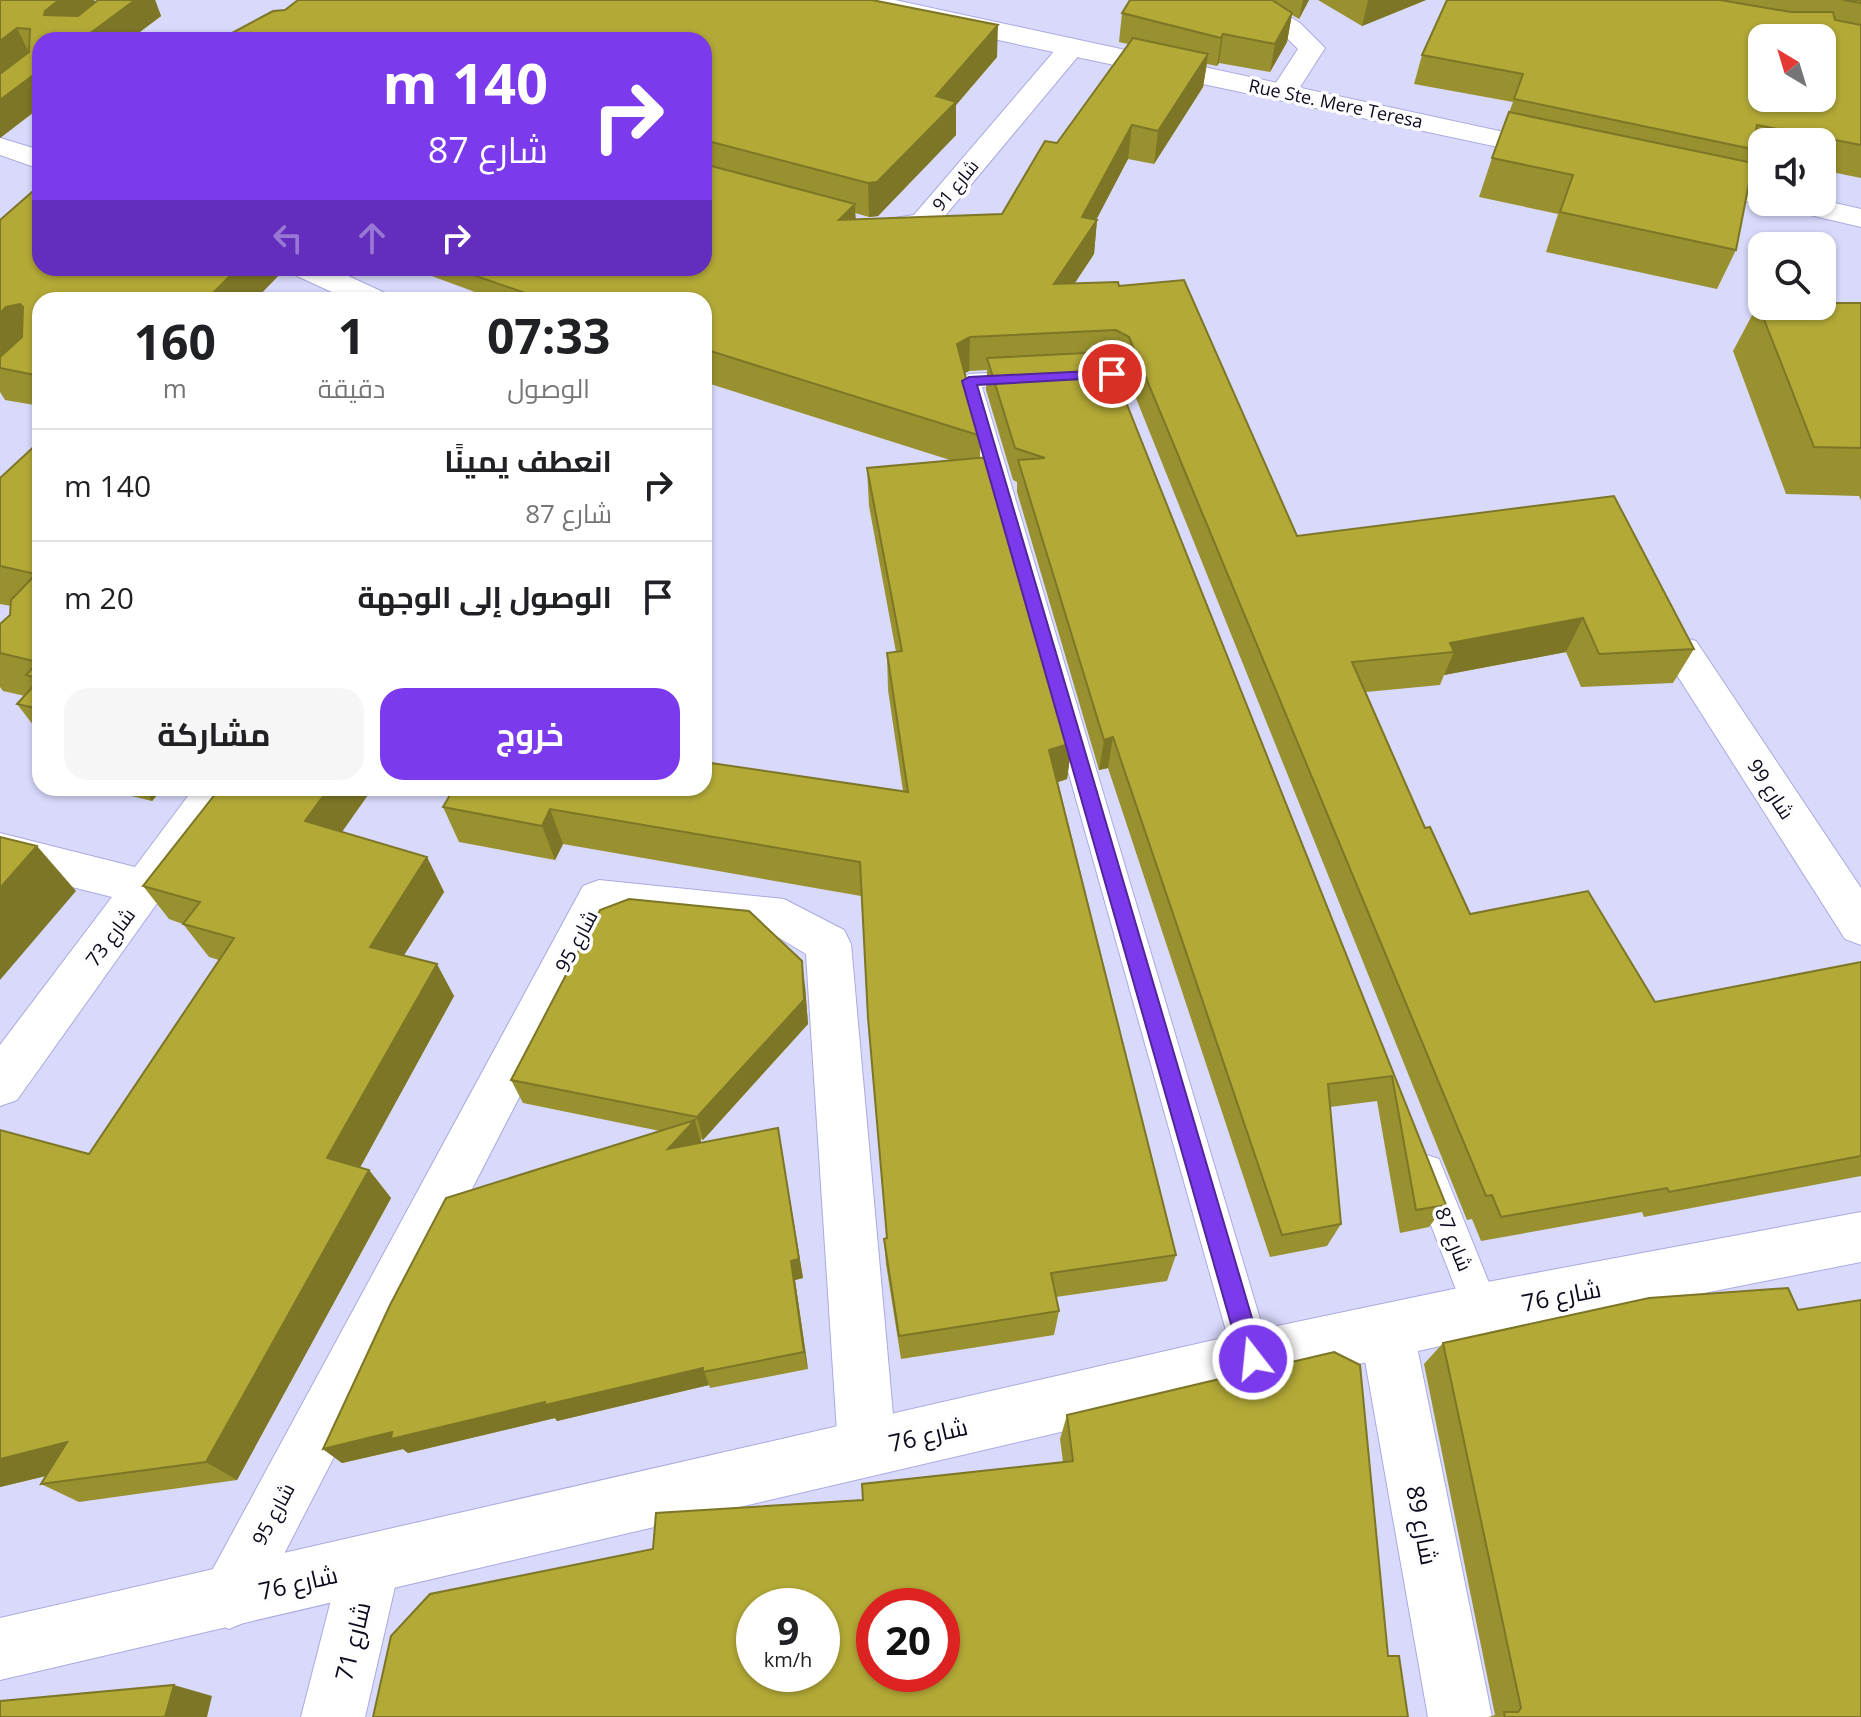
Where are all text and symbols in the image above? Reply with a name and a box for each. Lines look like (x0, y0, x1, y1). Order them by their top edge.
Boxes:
north arrow (1748, 24, 1836, 112)
map controls (1748, 24, 1836, 320)
text: 140 m (382, 44, 548, 120)
icon: right (576, 64, 680, 168)
street label: Rue Ste. Mere Teresa (1247, 73, 1425, 133)
text: شارع 87 (428, 125, 548, 174)
button: sound (1748, 128, 1836, 216)
street label: شارع 91 (926, 154, 984, 216)
icon: left (266, 216, 310, 260)
icon: ahead (350, 216, 394, 260)
icon: right (434, 216, 478, 260)
button: search (1748, 232, 1836, 320)
text: 1 (338, 303, 365, 368)
text: 07:33 (487, 303, 610, 368)
text: 160 (134, 309, 216, 374)
pin (1078, 340, 1146, 408)
icon: arrive (1090, 352, 1134, 396)
text: m (163, 370, 187, 406)
text: دقيقة (318, 370, 385, 406)
text: الوصول (507, 370, 590, 406)
text: انعطف يمينًا (444, 440, 612, 481)
icon: right (636, 463, 680, 507)
text: 140 m (64, 465, 151, 506)
text: شارع 87 (525, 495, 612, 531)
icon: arrive (636, 575, 680, 619)
text: الوصول إلى الوجهة (357, 576, 612, 617)
text: 20 m (64, 577, 134, 618)
button: مشاركة (64, 688, 364, 780)
button: خروج (380, 688, 680, 780)
street label: شارع 99 (1741, 754, 1801, 825)
street label: شارع 73 (79, 902, 142, 972)
street label: شارع 95 (548, 905, 604, 977)
street label: شارع 87 (1428, 1203, 1479, 1275)
street label: شارع 76 (1518, 1271, 1604, 1320)
position arrow (1211, 1317, 1295, 1401)
street label: شارع 76 (885, 1409, 971, 1460)
street label: شارع 95 (245, 1478, 301, 1550)
street label: شارع 89 (1398, 1482, 1447, 1568)
street label: شارع 76 (255, 1557, 341, 1608)
speed limit sign: 20 (856, 1588, 960, 1692)
street label: شارع 71 (326, 1598, 379, 1684)
text: 9 (777, 1602, 799, 1657)
text: km/h (764, 1646, 812, 1673)

